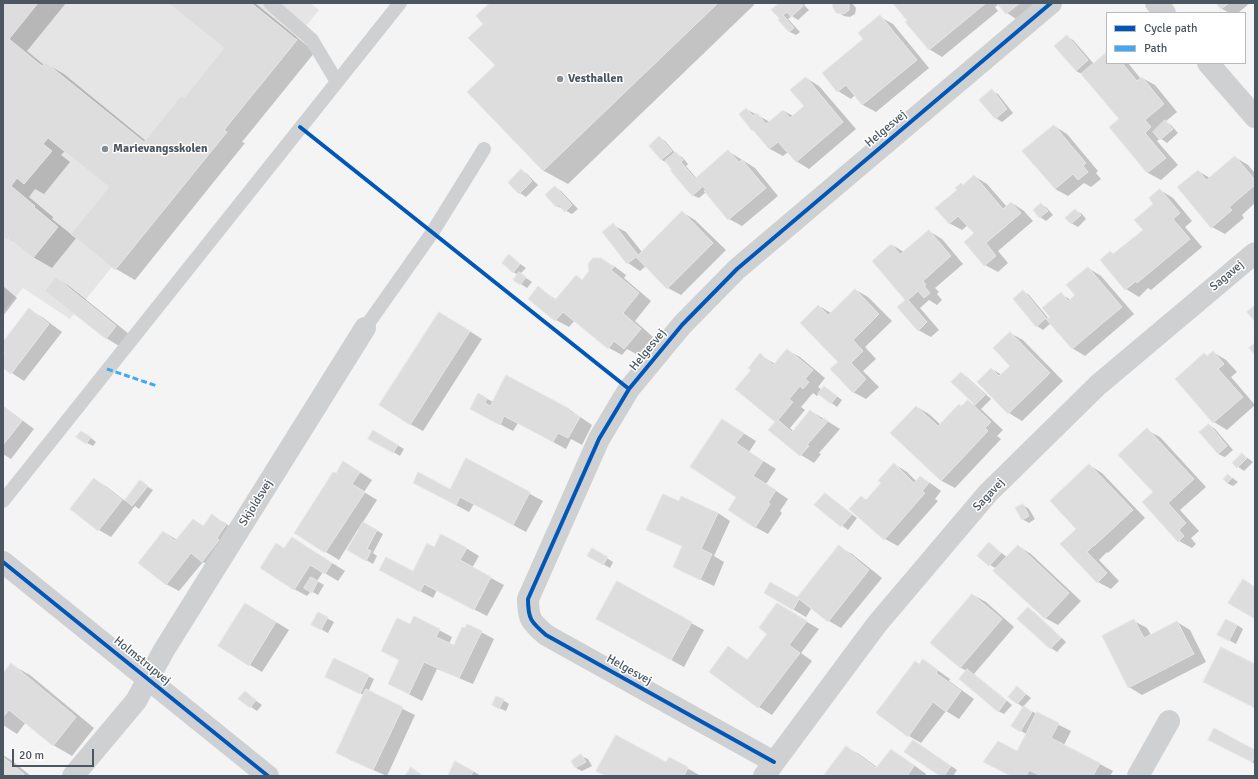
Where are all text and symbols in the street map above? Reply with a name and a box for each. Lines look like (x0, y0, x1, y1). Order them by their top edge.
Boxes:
legend (1106, 12, 1246, 64)
text: Cycle path (1144, 21, 1197, 36)
text: Path (1144, 41, 1167, 56)
place label: Vesthallen (568, 72, 623, 86)
marker: Vesthallen (555, 74, 565, 84)
street label: Helgesvej (862, 107, 910, 151)
place label: Marievangsskolen (113, 142, 208, 156)
marker: Marievangsskolen (100, 144, 110, 154)
street label: Sagavej (1207, 258, 1247, 294)
street label: Helgesvej (627, 326, 669, 374)
street label: Sagavej (970, 476, 1008, 514)
street label: Skjoldsvej (236, 477, 276, 529)
street label: Holmstrupvej (111, 634, 173, 688)
street label: Helgesvej (604, 652, 654, 688)
scale bar (14, 741, 96, 767)
text: 20 m (19, 748, 44, 763)

